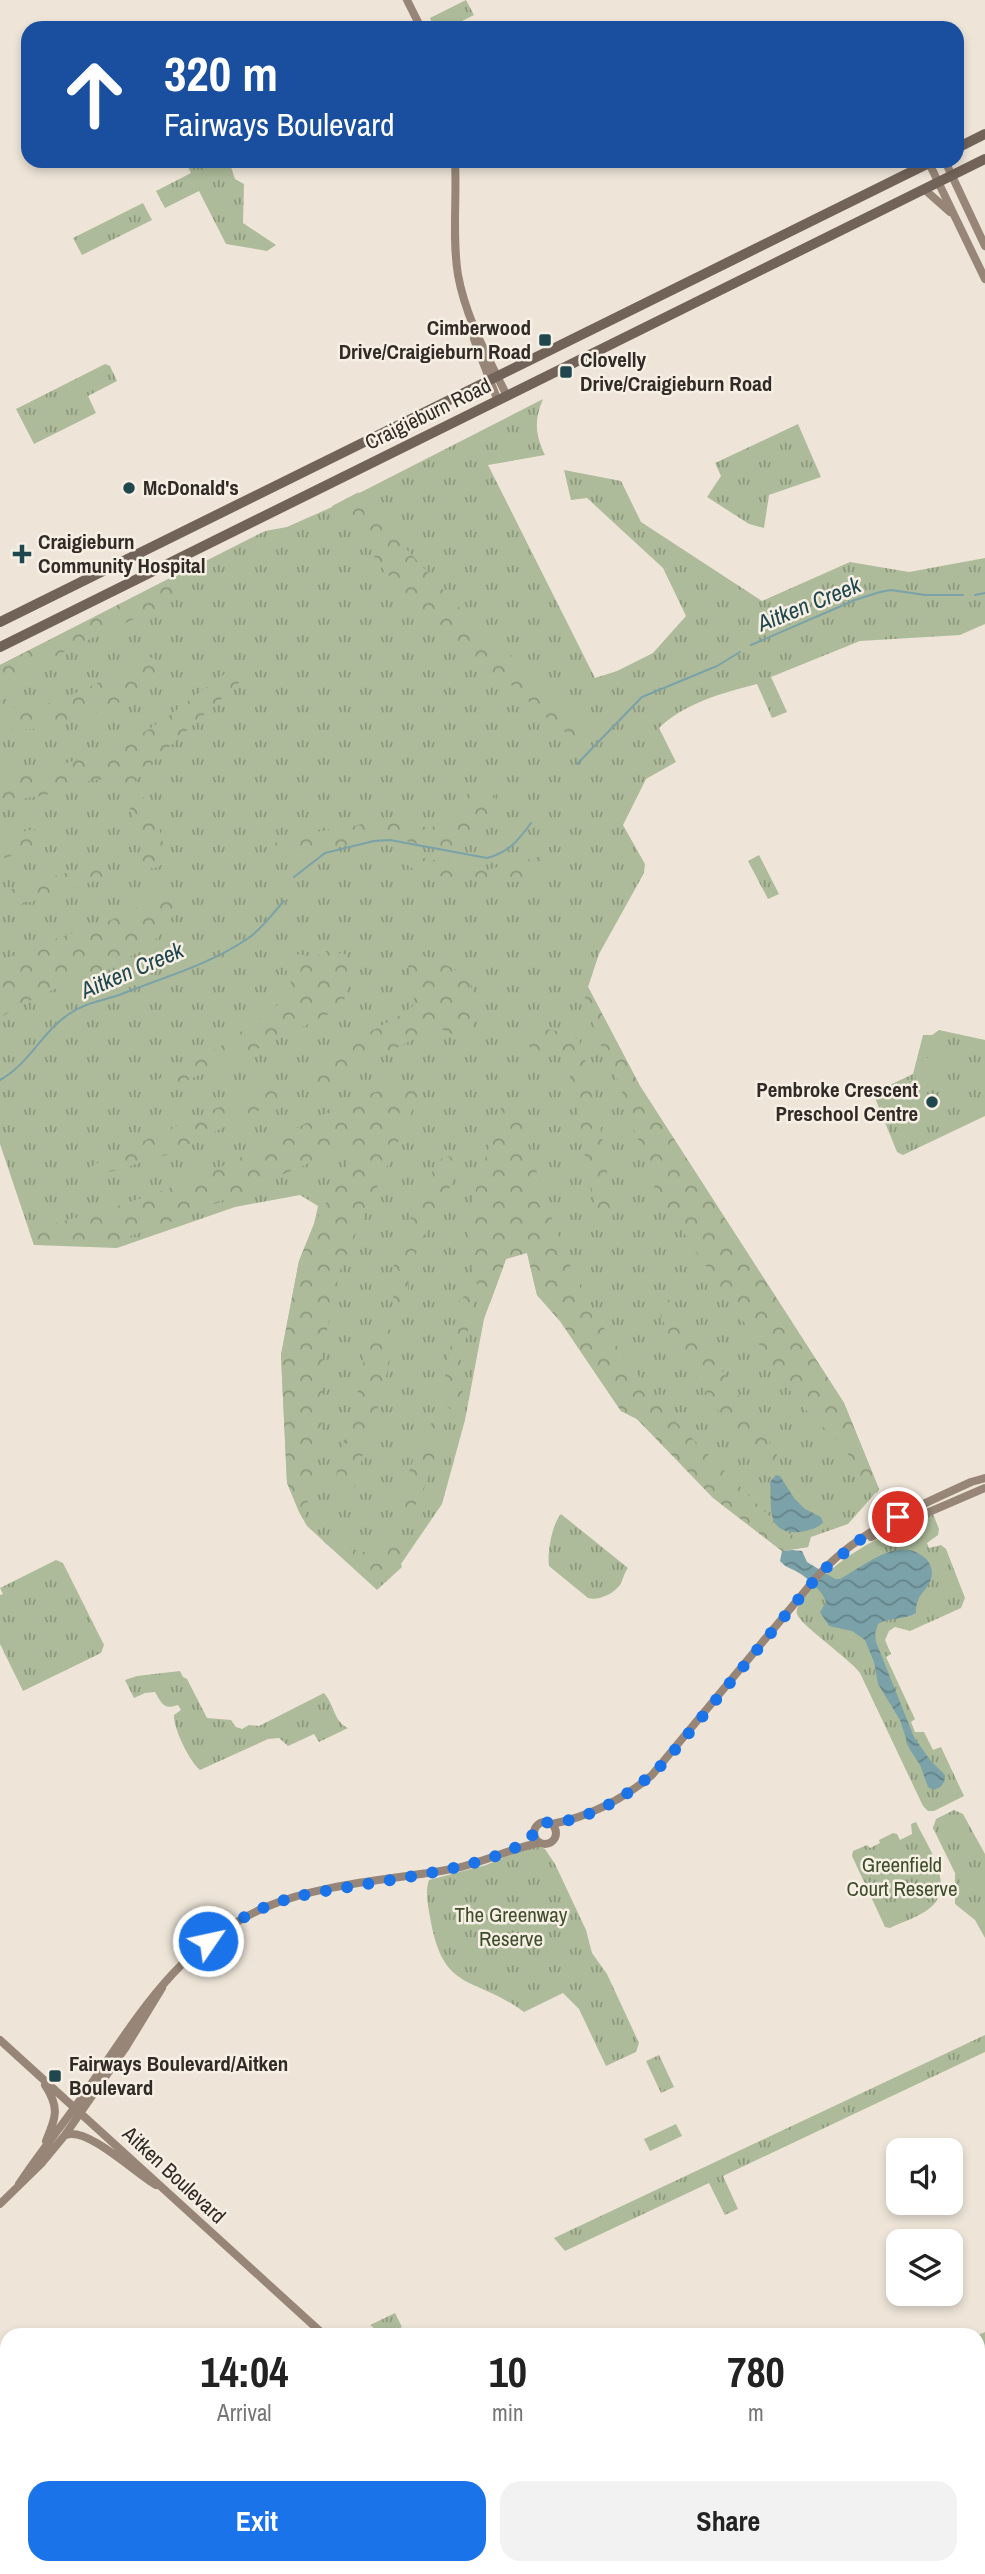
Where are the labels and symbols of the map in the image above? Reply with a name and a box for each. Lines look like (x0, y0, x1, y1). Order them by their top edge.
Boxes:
place label: Cimberwood Drive/Craigieburn Road (339, 313, 531, 366)
marker: Cimberwood Drive/Craigieburn Road (537, 332, 553, 348)
place label: Clovelly Drive/Craigieburn Road (580, 345, 772, 398)
marker: Clovelly Drive/Craigieburn Road (558, 364, 574, 380)
street label: Craigieburn Road (360, 371, 496, 457)
place label: McDonald's (143, 473, 239, 502)
marker: McDonald's (121, 480, 137, 496)
place label: Craigieburn Community Hospital (38, 527, 205, 580)
marker: Craigieburn Community Hospital (12, 544, 32, 564)
water label: Aitken Creek (752, 568, 867, 639)
water label: Aitken Creek (75, 933, 189, 1005)
place label: Pembroke Crescent Preschool Centre (756, 1075, 918, 1128)
marker: Pembroke Crescent Preschool Centre (924, 1094, 940, 1110)
pin (868, 1487, 928, 1547)
park label: Greenfield Court Reserve (846, 1850, 958, 1903)
park label: The Greenway Reserve (455, 1900, 568, 1953)
position arrow (171, 1904, 245, 1978)
place label: Fairways Boulevard/Aitken Boulevard (69, 2049, 288, 2102)
marker: Fairways Boulevard/Aitken Boulevard (47, 2068, 63, 2084)
street label: Aitken Boulevard (116, 2119, 232, 2230)

